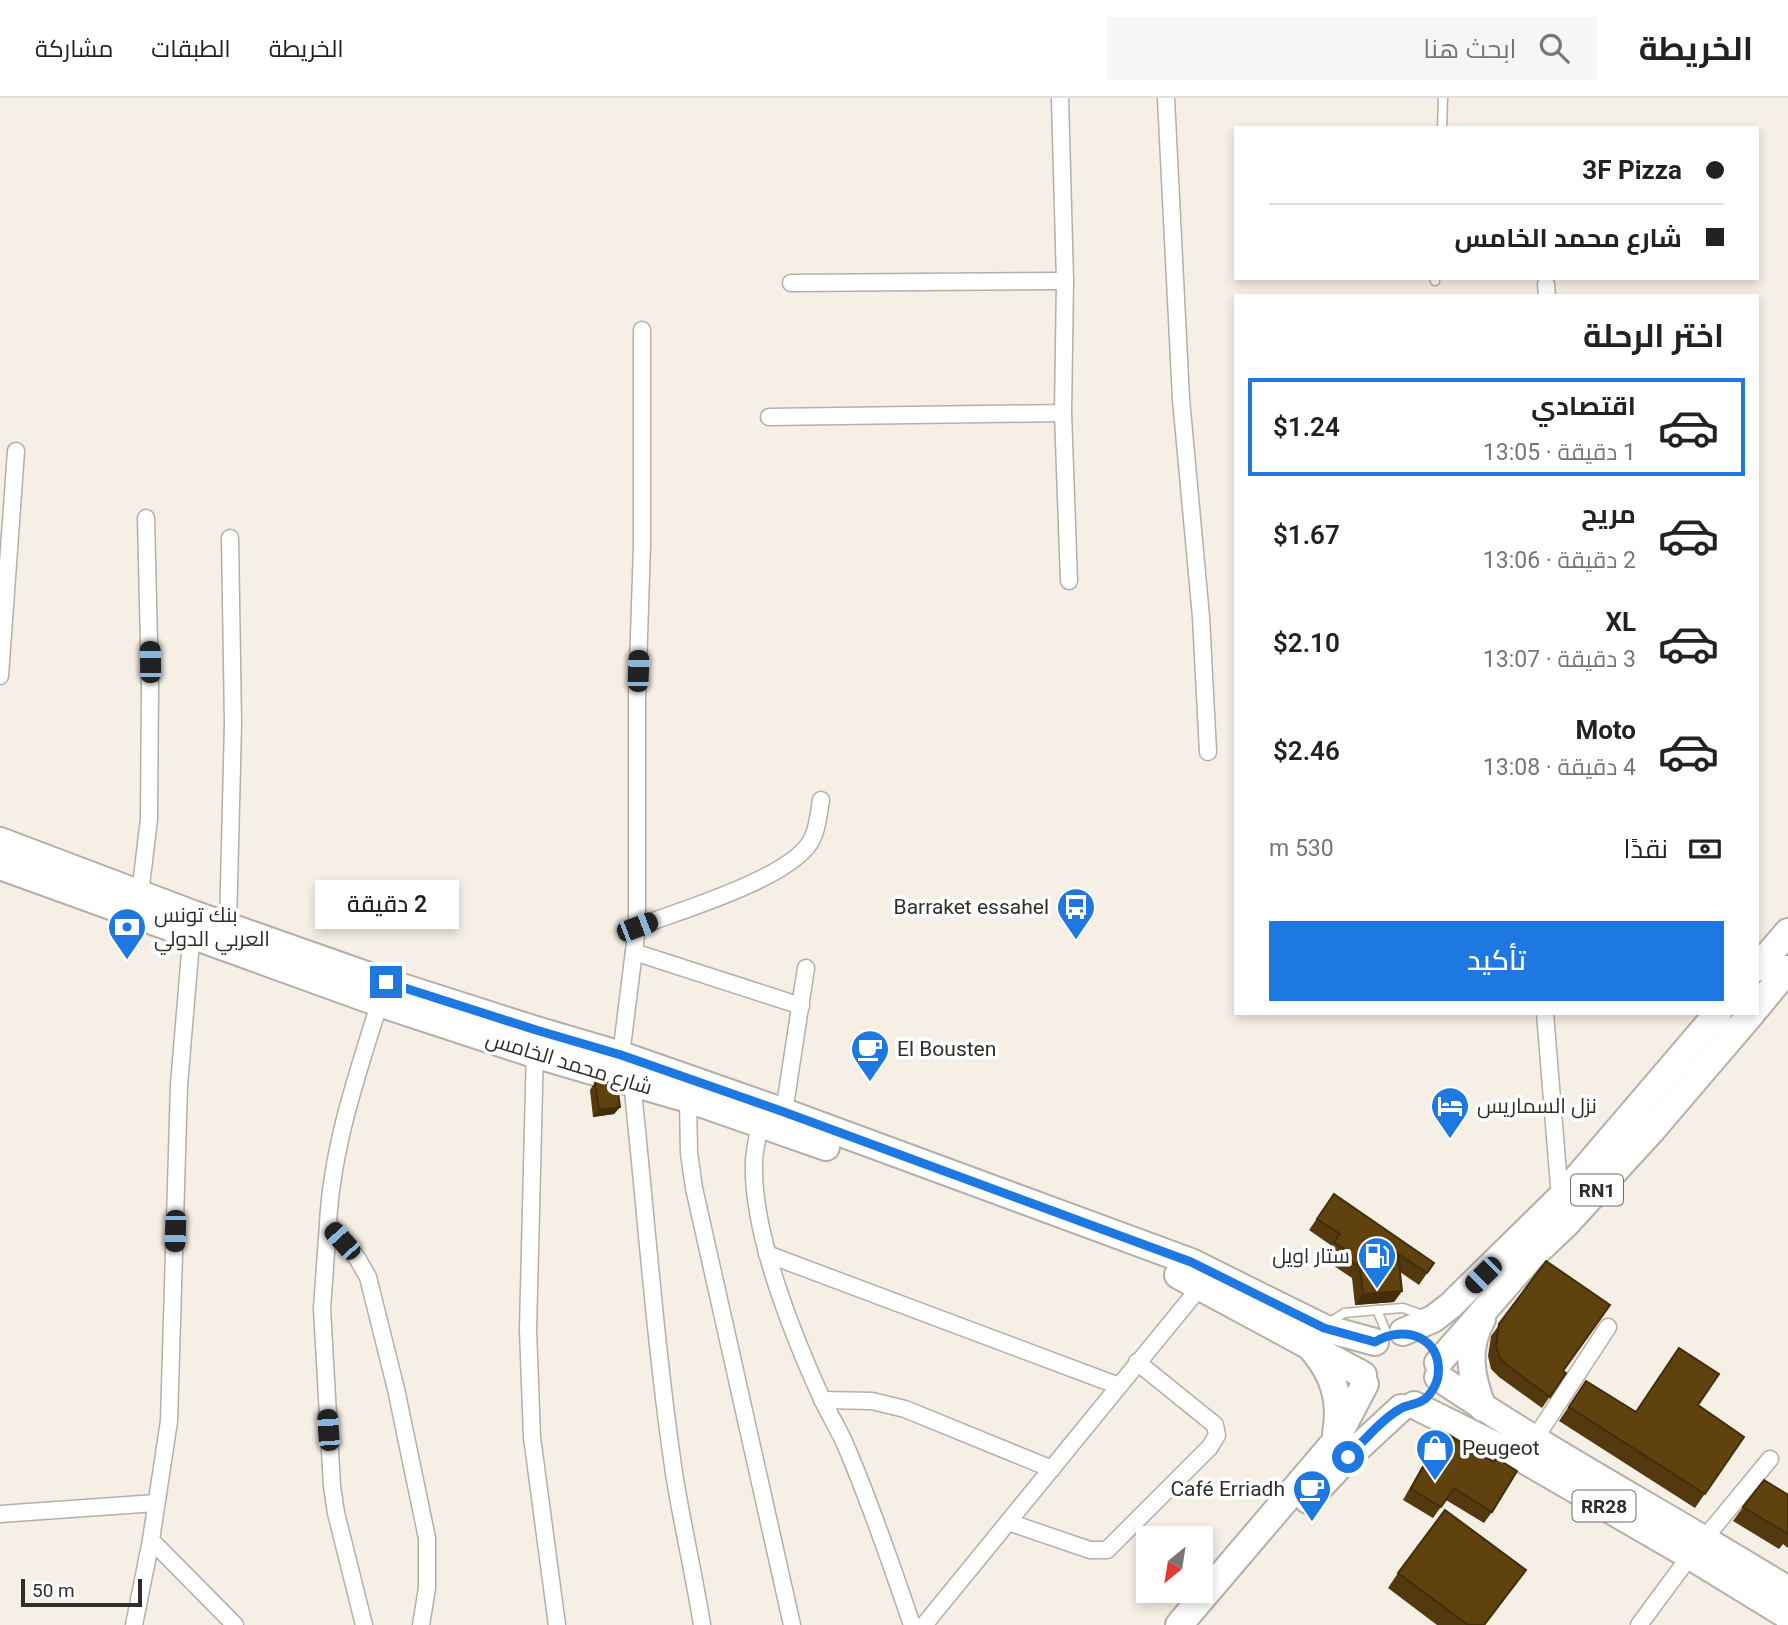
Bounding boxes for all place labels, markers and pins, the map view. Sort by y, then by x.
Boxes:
bus stop icon: Barraket essahel [1055,886,1097,941]
place label: Barraket essahel [894,895,1049,919]
place label: بنك تونس العربي الدولي [154,903,270,955]
bank icon: بنك تونس العربي الدولي [106,906,148,961]
cafe icon: El Bousten [849,1028,891,1083]
place label: El Bousten [897,1037,996,1061]
hotel icon: نزل السماريس [1429,1085,1471,1140]
place label: نزل السماريس [1477,1094,1597,1119]
fuel station icon: ستار اويل [1356,1235,1398,1290]
place label: ستار اويل [1272,1244,1350,1269]
shop icon: Peugeot [1414,1427,1456,1482]
place label: Peugeot [1462,1436,1540,1460]
cafe icon: Café Erriadh [1291,1468,1333,1523]
place label: Café Erriadh [1170,1477,1285,1501]

